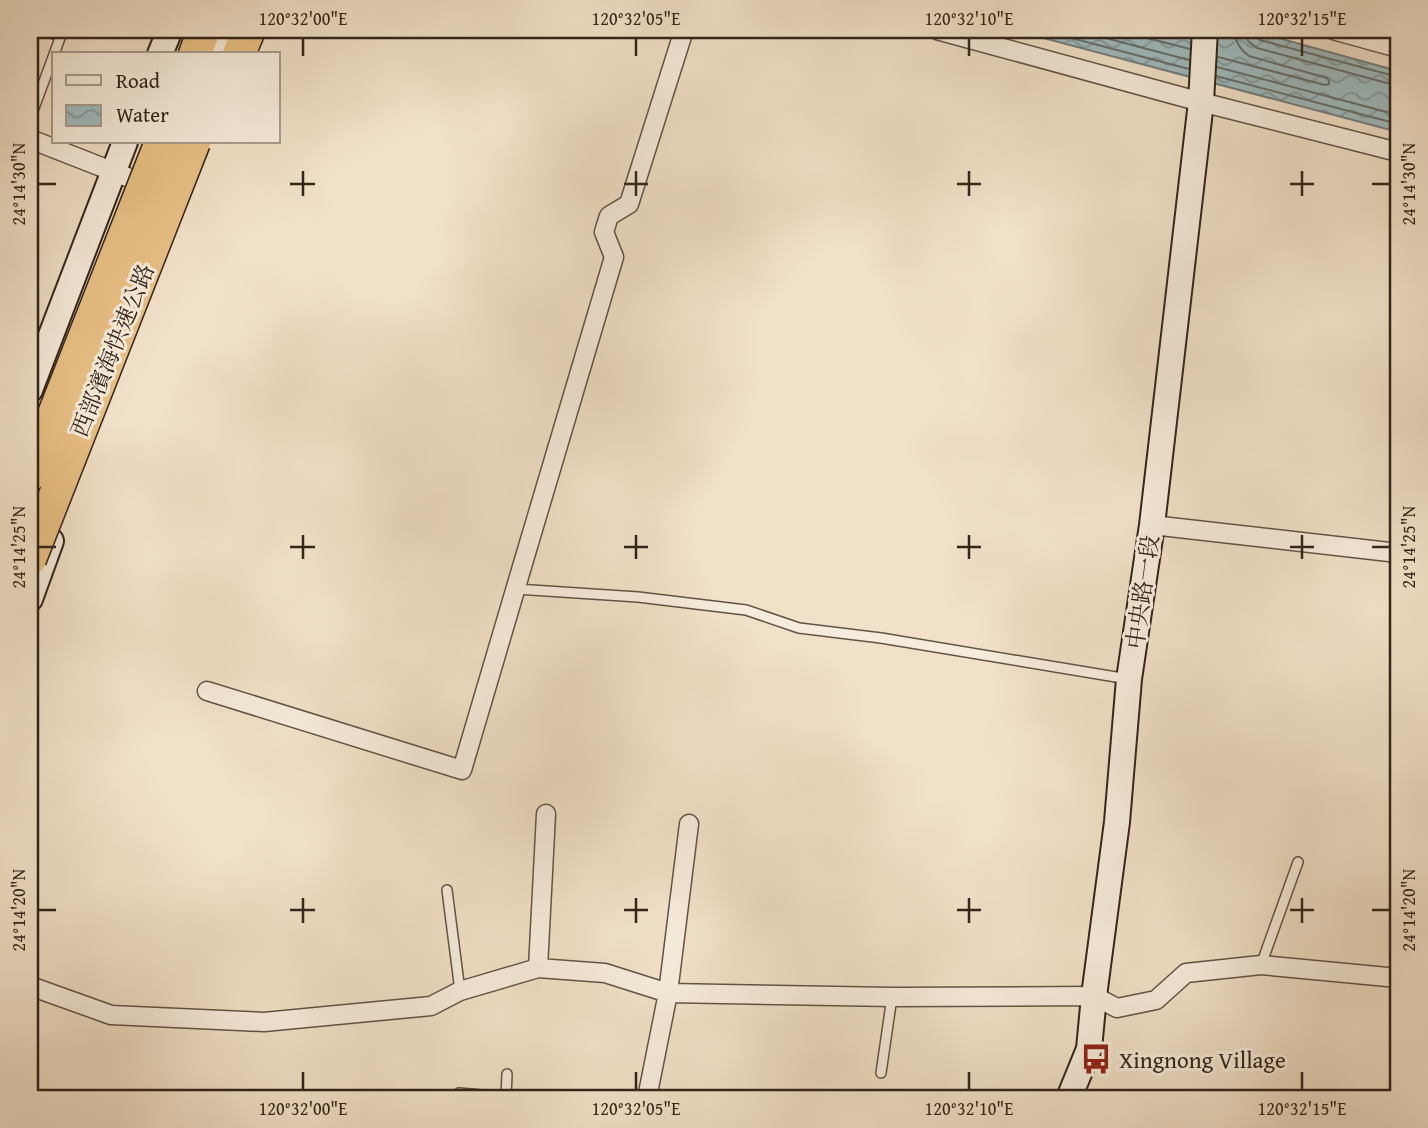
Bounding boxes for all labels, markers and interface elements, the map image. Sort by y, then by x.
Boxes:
text: 120°32'00"E [259,5,347,32]
text: 120°32'05"E [592,5,680,32]
text: 120°32'10"E [925,5,1013,32]
text: 120°32'15"E [1258,5,1346,32]
legend [52,52,280,144]
text: Road [116,65,161,96]
text: Water [116,99,169,130]
text: 24°14'30"N [5,142,32,225]
text: 24°14'30"N [1395,142,1422,225]
street label: 西部濱海快速公路 [62,259,162,441]
text: 24°14'25"N [5,505,32,588]
text: 24°14'25"N [1395,505,1422,588]
street label: 中央路一段 [1118,533,1166,651]
text: 24°14'20"N [5,868,32,951]
text: 24°14'20"N [1395,868,1422,951]
bus stop icon: Xingnong Village [1079,1042,1113,1076]
place label: Xingnong Village [1119,1043,1286,1076]
text: 120°32'00"E [259,1095,347,1122]
text: 120°32'05"E [592,1095,680,1122]
text: 120°32'10"E [925,1095,1013,1122]
text: 120°32'15"E [1258,1095,1346,1122]

